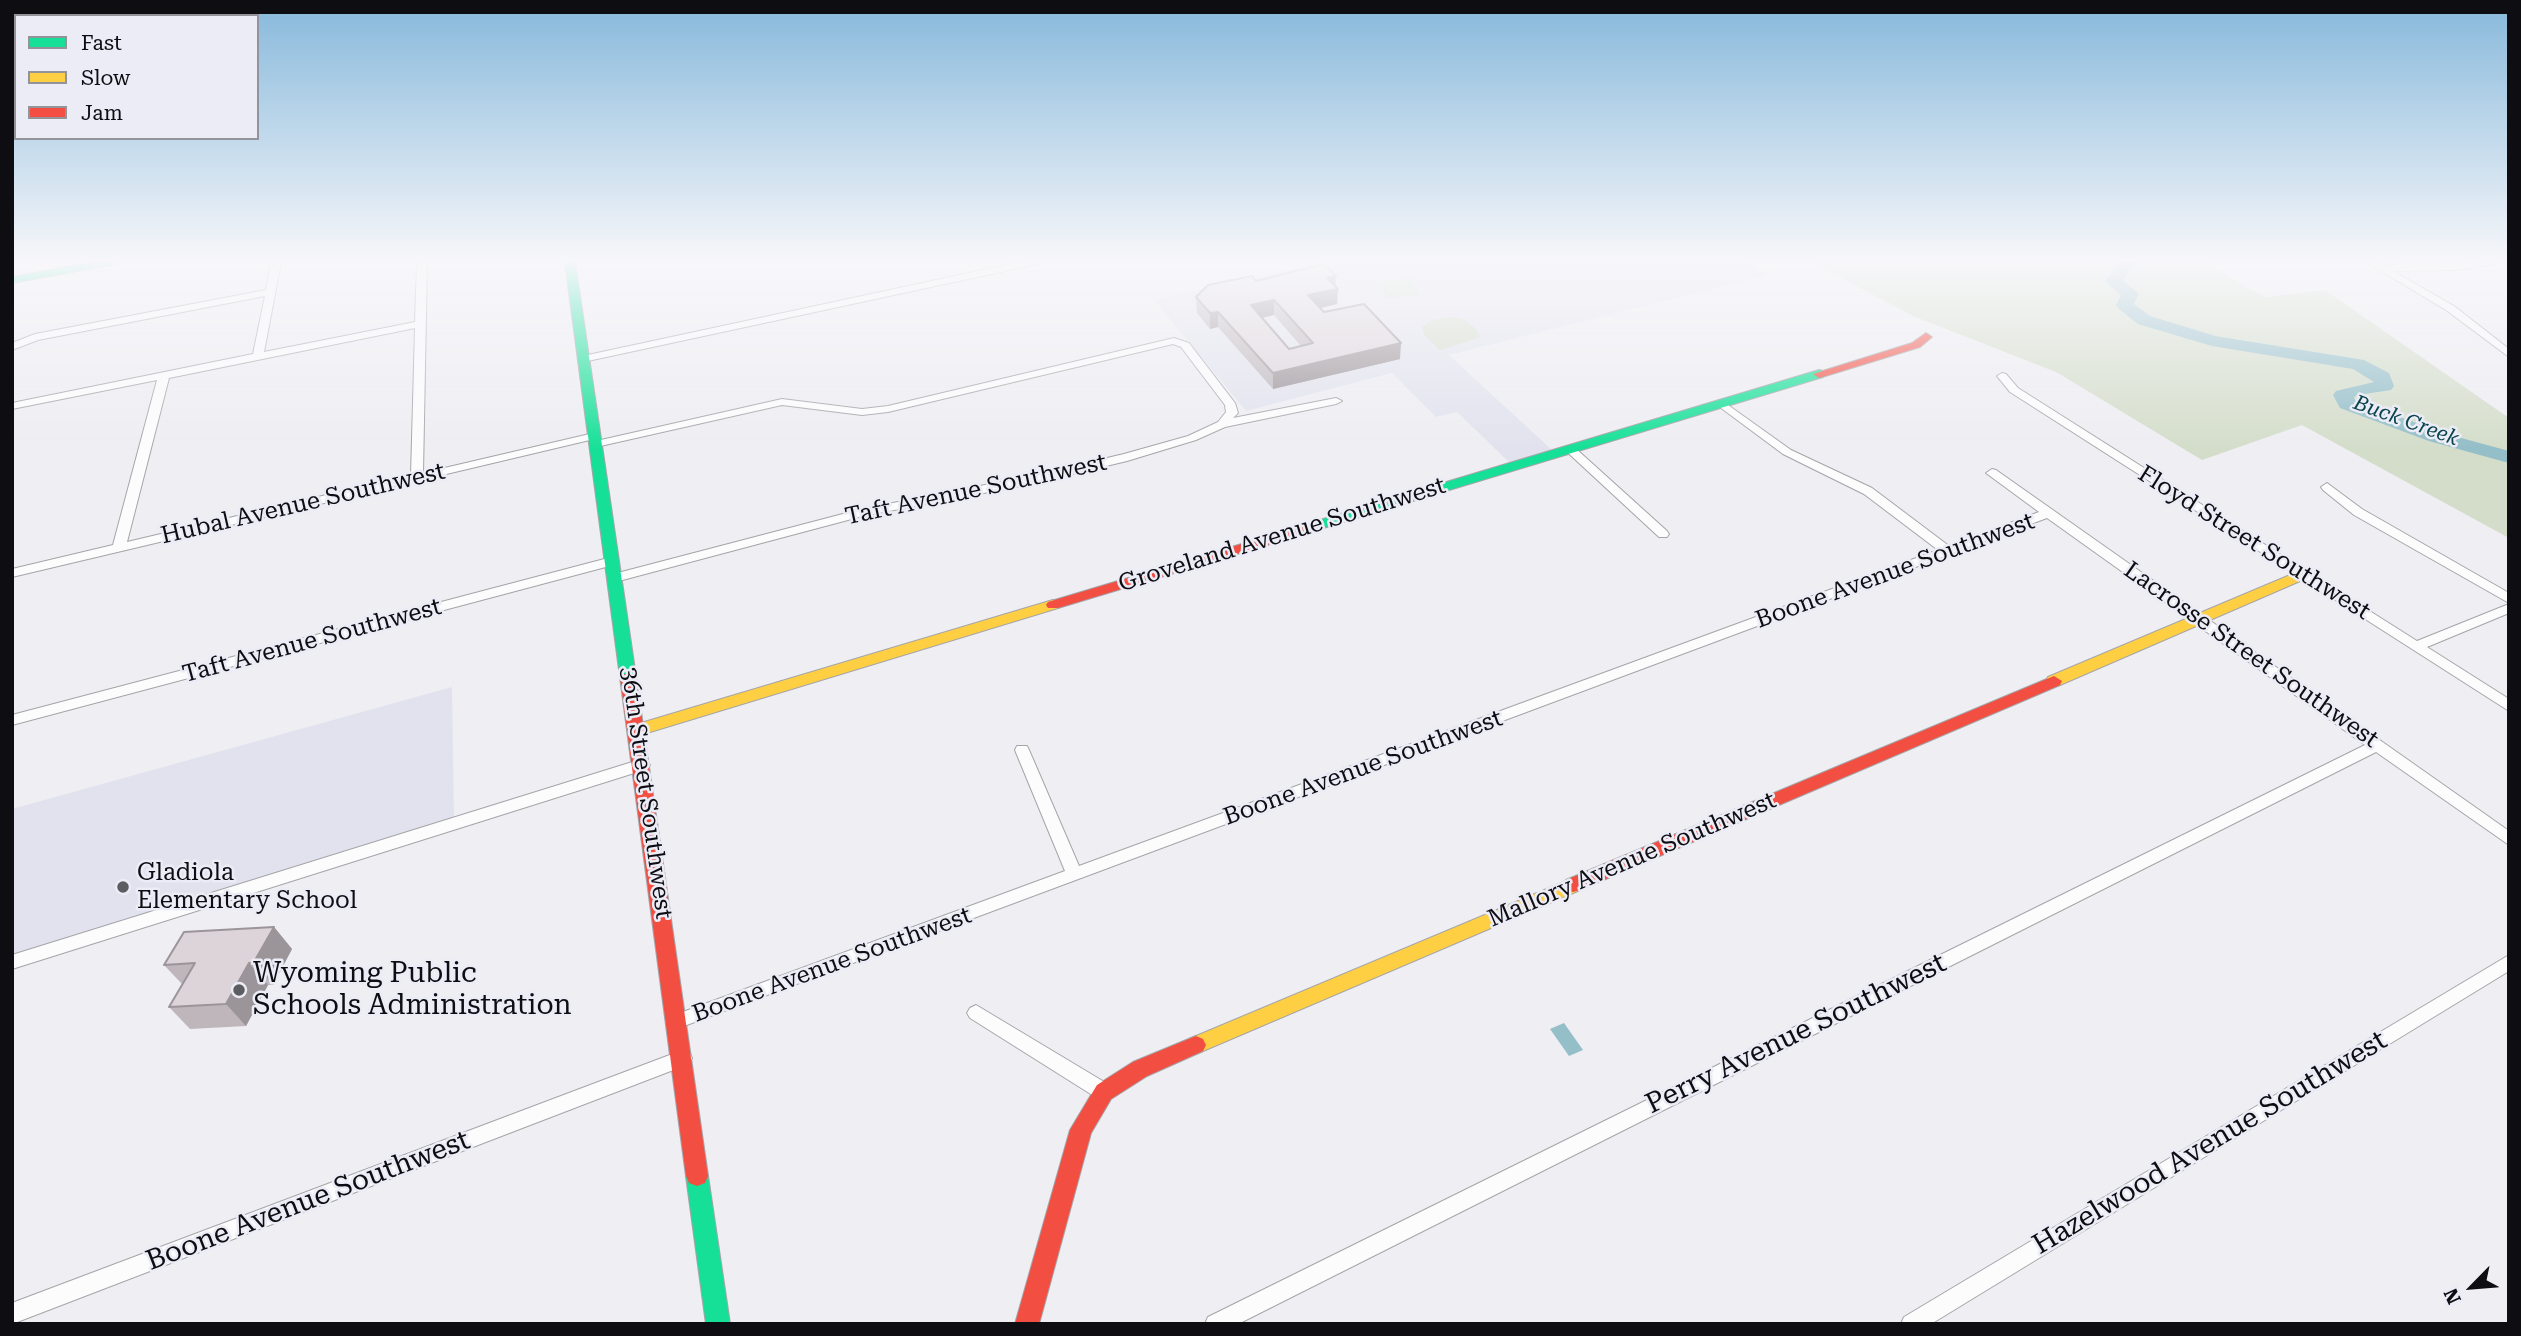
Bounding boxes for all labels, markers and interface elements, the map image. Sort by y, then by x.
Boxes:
legend [14,14,259,140]
text: Fast [81,31,122,55]
text: Slow [81,66,130,90]
text: Jam [81,101,123,125]
water label: Buck Creek [2350,390,2462,452]
street label: Taft Avenue Southwest [843,448,1109,532]
street label: Hubal Avenue Southwest [158,457,448,551]
street label: Floyd Street Southwest [2133,460,2375,626]
street label: Groveland Avenue Southwest [1115,471,1449,599]
street label: Boone Avenue Southwest [1752,507,2038,635]
street label: Lacrosse Street Southwest [2118,556,2384,754]
street label: Taft Avenue Southwest [179,593,445,689]
street label: 36th Street Southwest [614,665,678,921]
street label: Boone Avenue Southwest [1220,704,1506,832]
street label: Mallory Avenue Southwest [1484,786,1780,934]
place label: Gladiola Elementary School [137,859,357,915]
marker: Gladiola Elementary School [115,879,131,895]
street label: Boone Avenue Southwest [689,901,975,1029]
street label: Perry Avenue Southwest [1640,947,1952,1121]
place label: Wyoming Public Schools Administration [253,957,572,1023]
marker: Wyoming Public Schools Administration [231,982,247,998]
street label: Hazelwood Avenue Southwest [2027,1024,2393,1262]
street label: Boone Avenue Southwest [142,1124,474,1278]
north arrow [2437,1252,2507,1322]
text: N [2439,1285,2466,1308]

